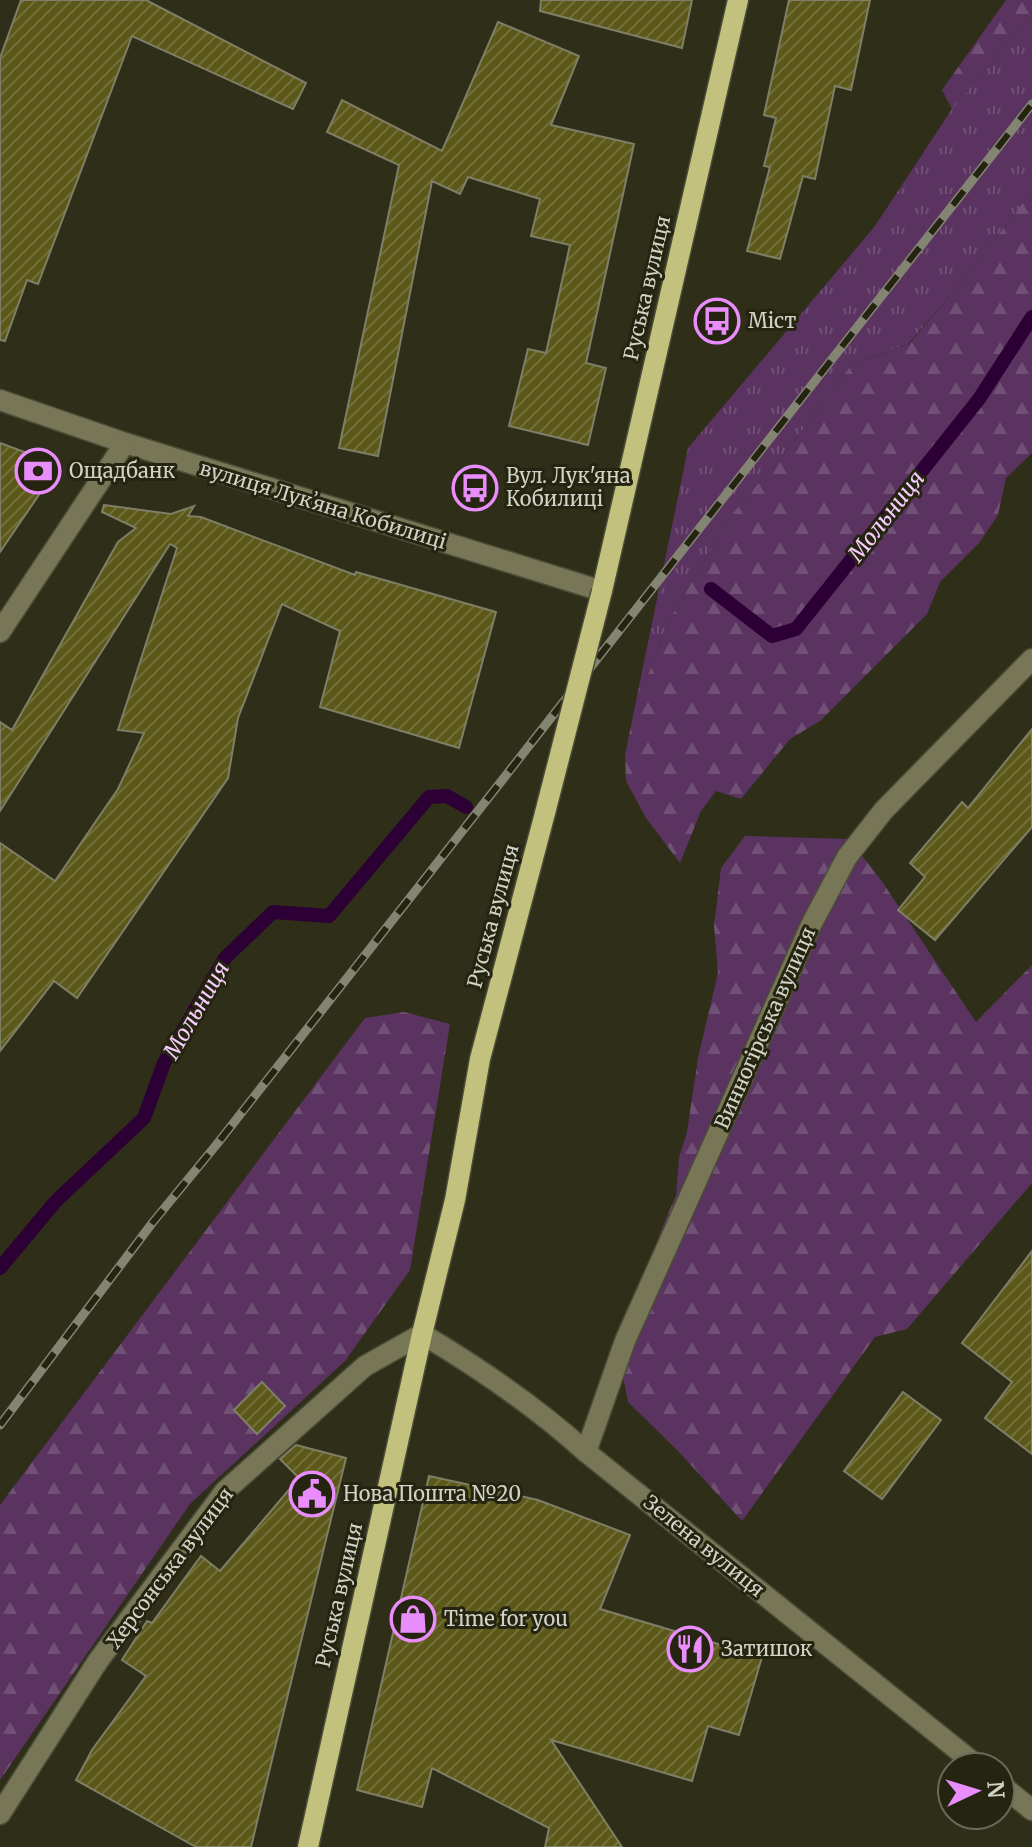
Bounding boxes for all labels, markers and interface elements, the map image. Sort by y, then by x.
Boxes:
street label: Руська вулиця [618,213,675,363]
bus stop icon: Міст [693,297,741,345]
place label: Міст [748,308,797,333]
bank icon: Ощадбанк [14,447,62,495]
street label: вулиця Лукʼяна Кобилиці [197,455,450,554]
place label: Ощадбанк [69,458,176,483]
place label: Вул. Лук'яна Кобилиці [506,463,631,511]
bus stop icon: Вул. Лук'яна Кобилиці [451,464,499,512]
water label: Мольниця [841,465,930,568]
street label: Руська вулиця [461,841,524,990]
street label: Винногірська вулиця [709,923,820,1133]
water label: Мольниця [156,956,235,1065]
public building icon: Нова Пошта №20 [288,1470,336,1518]
place label: Нова Пошта №20 [343,1481,521,1506]
street label: Херсонська вулиця [101,1482,238,1653]
street label: Зелена вулиця [639,1489,770,1602]
street label: Руська вулиця [310,1520,367,1670]
shop icon: Time for you [389,1595,437,1643]
place label: Time for you [444,1606,568,1631]
restaurant icon: Затишок [666,1625,714,1673]
place label: Затишок [721,1636,813,1661]
north arrow [936,1751,1016,1831]
text: N [981,1780,1011,1800]

